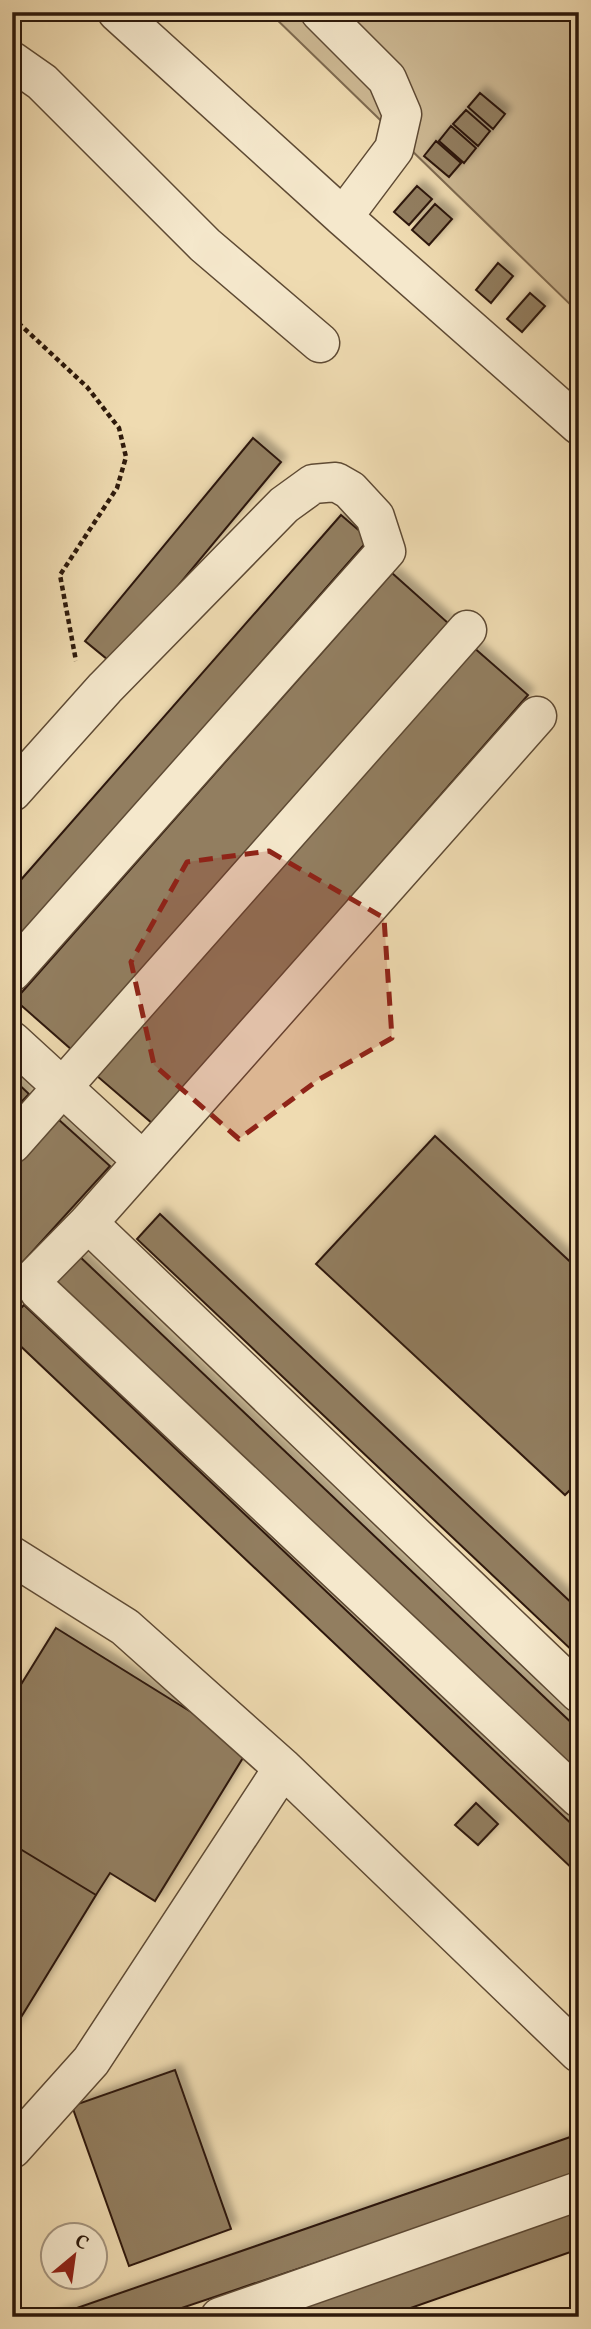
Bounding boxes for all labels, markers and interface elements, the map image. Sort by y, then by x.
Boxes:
north arrow [38,2220,108,2290]
text: С [70,2229,93,2257]

